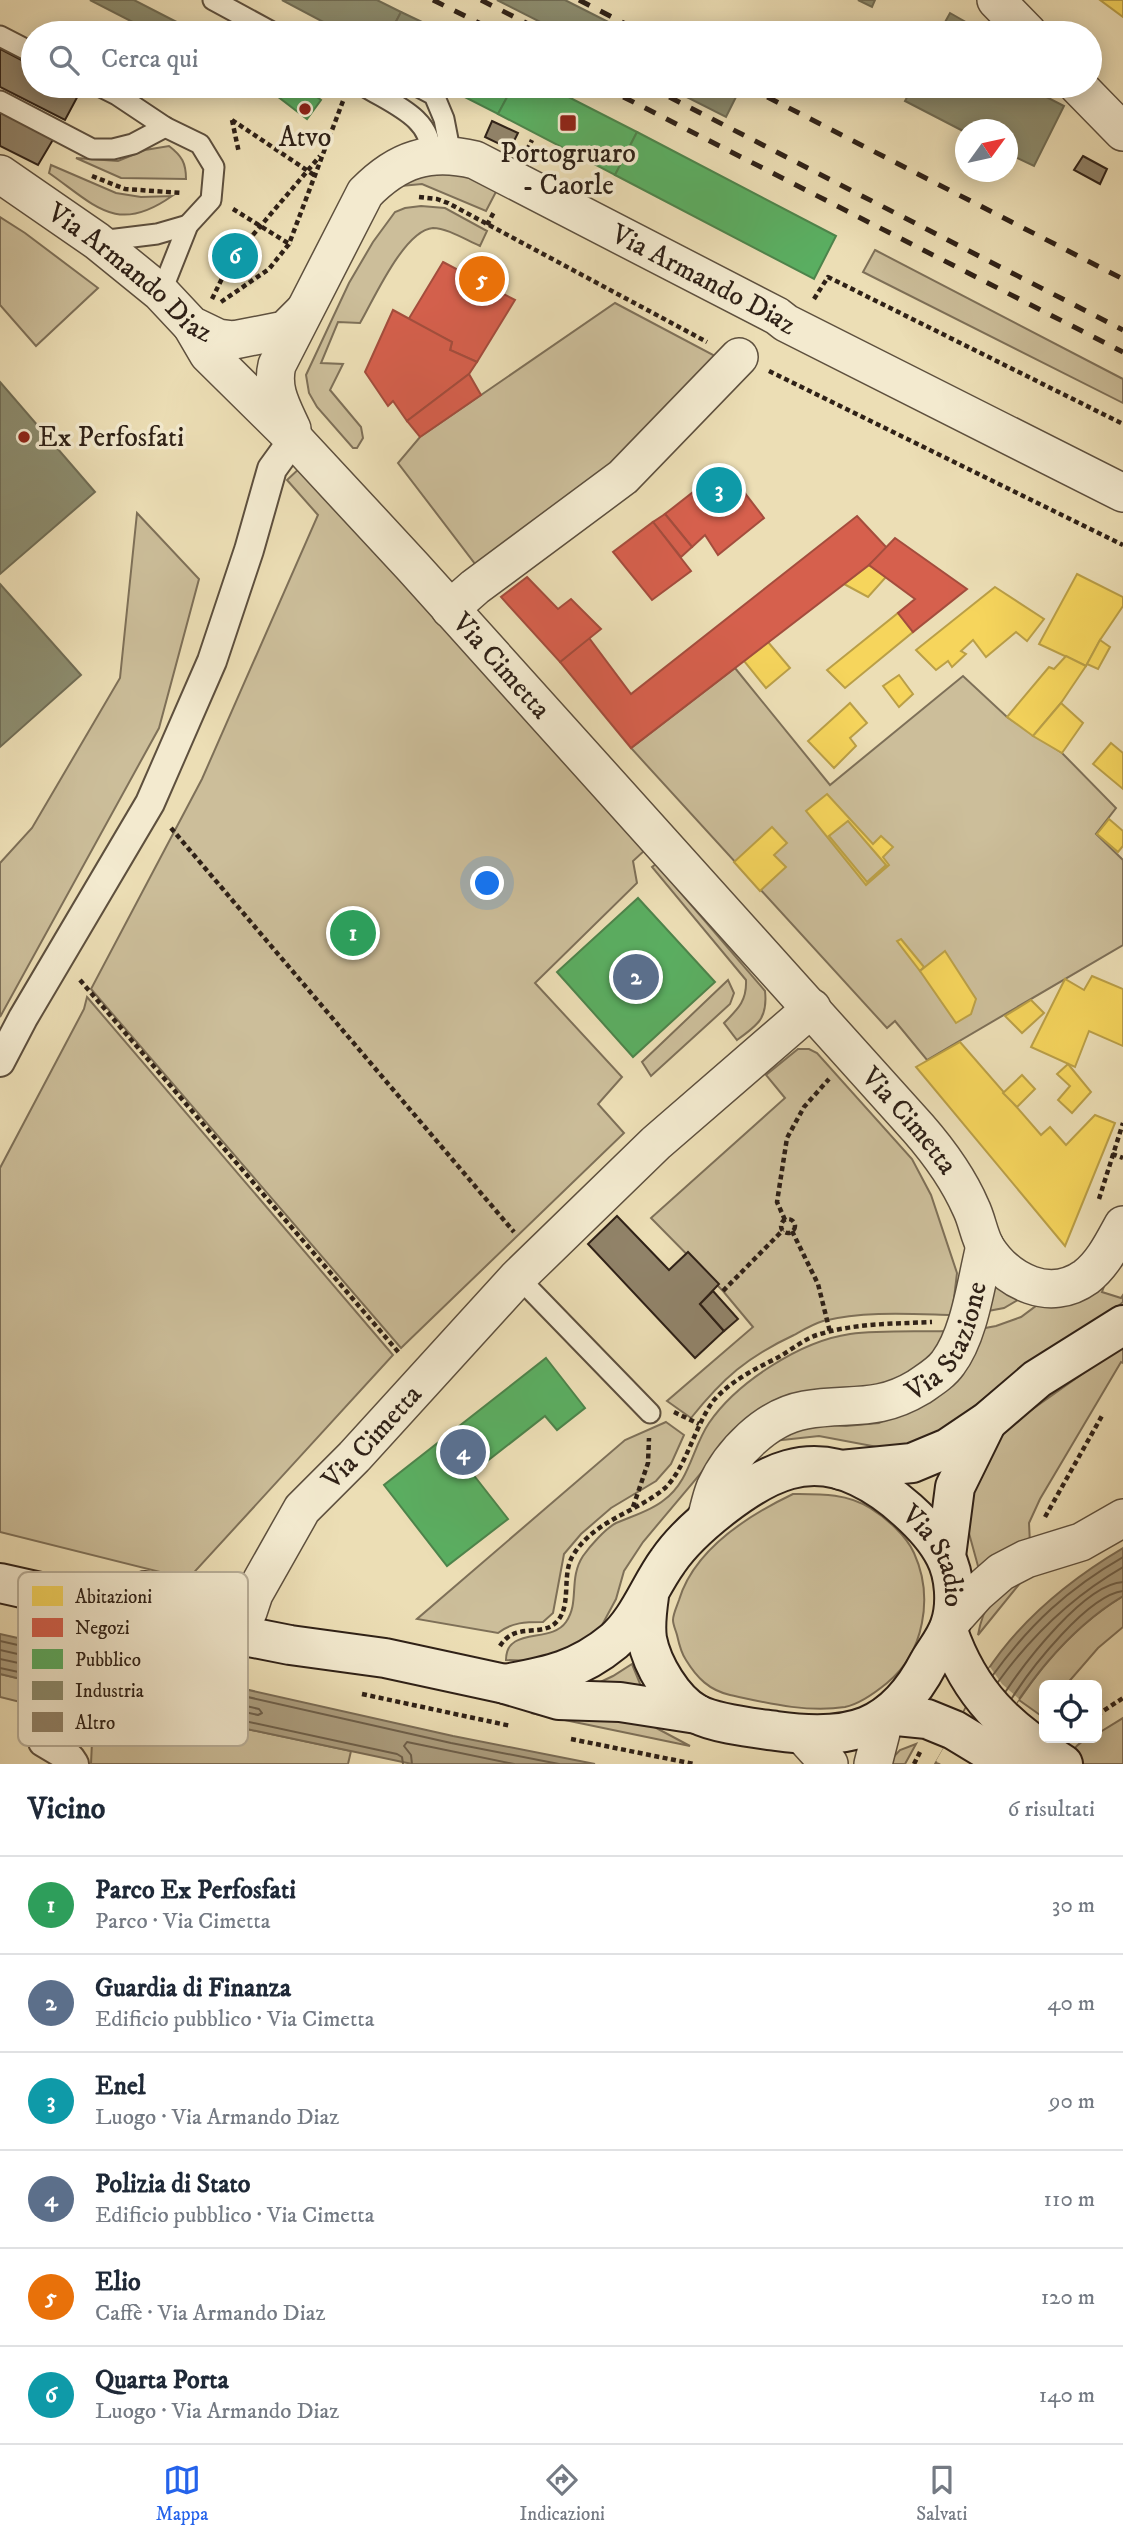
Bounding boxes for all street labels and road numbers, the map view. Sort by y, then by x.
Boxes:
street label: Via Armando Diaz [40,194,218,350]
street label: Via Armando Diaz [605,216,802,343]
street label: Via Cimetta [444,605,559,726]
street label: Via Cimetta [853,1059,966,1181]
street label: Via Stazione [898,1278,994,1409]
street label: Via Cimetta [314,1377,429,1497]
street label: Via Stadio [894,1496,972,1608]

